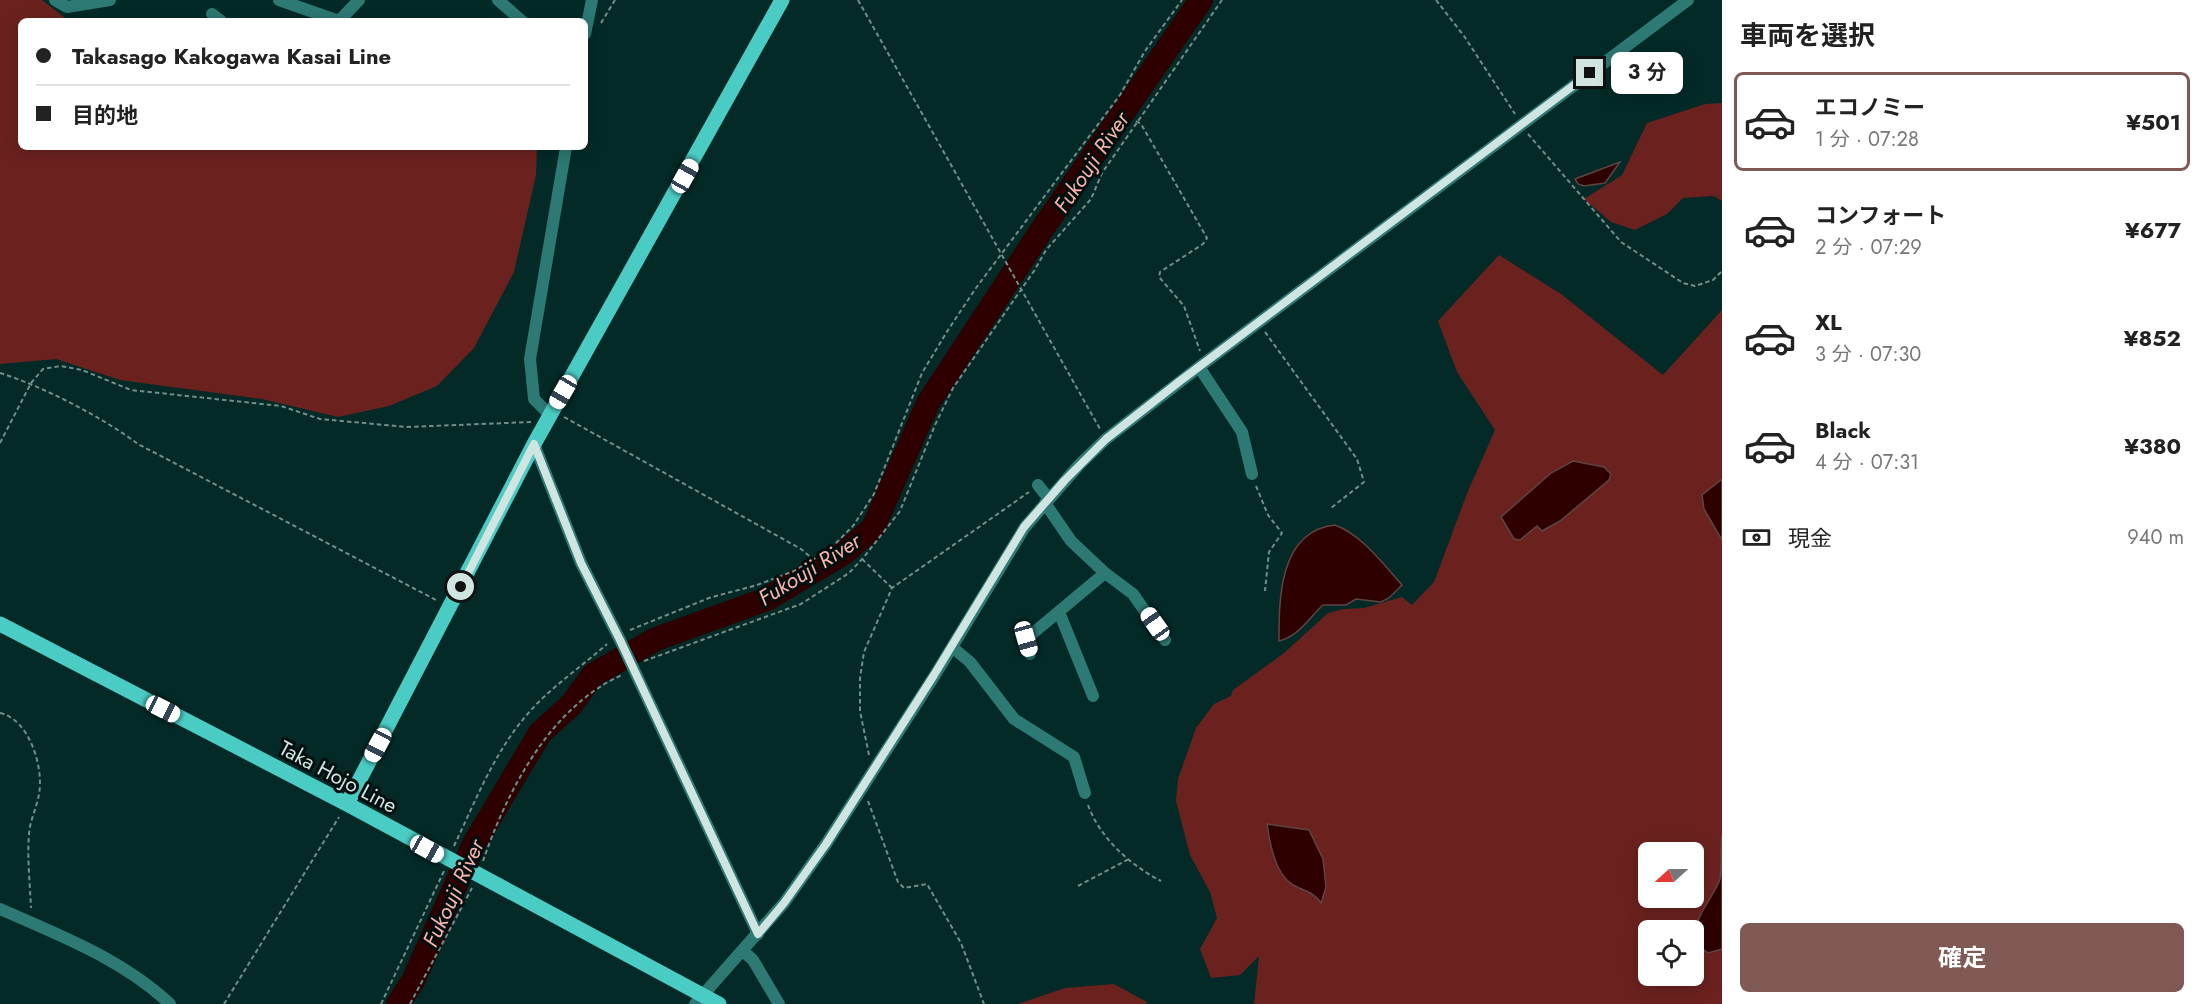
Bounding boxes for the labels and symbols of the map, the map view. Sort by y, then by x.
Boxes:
callout: 3 分 [1611,52,1683,94]
route end [1576,59,1603,86]
water label: Fukouji River [1045,104,1138,219]
car [668,156,702,196]
car [546,372,580,412]
water label: Fukouji River [751,524,868,613]
route start [447,573,474,600]
car [1137,604,1173,644]
car [1012,619,1040,659]
car [143,693,183,725]
car [362,725,394,765]
street label: Taka Hojo Line [274,733,402,821]
car [407,832,447,866]
water label: Fukouji River [414,832,493,952]
north arrow [1638,842,1704,908]

